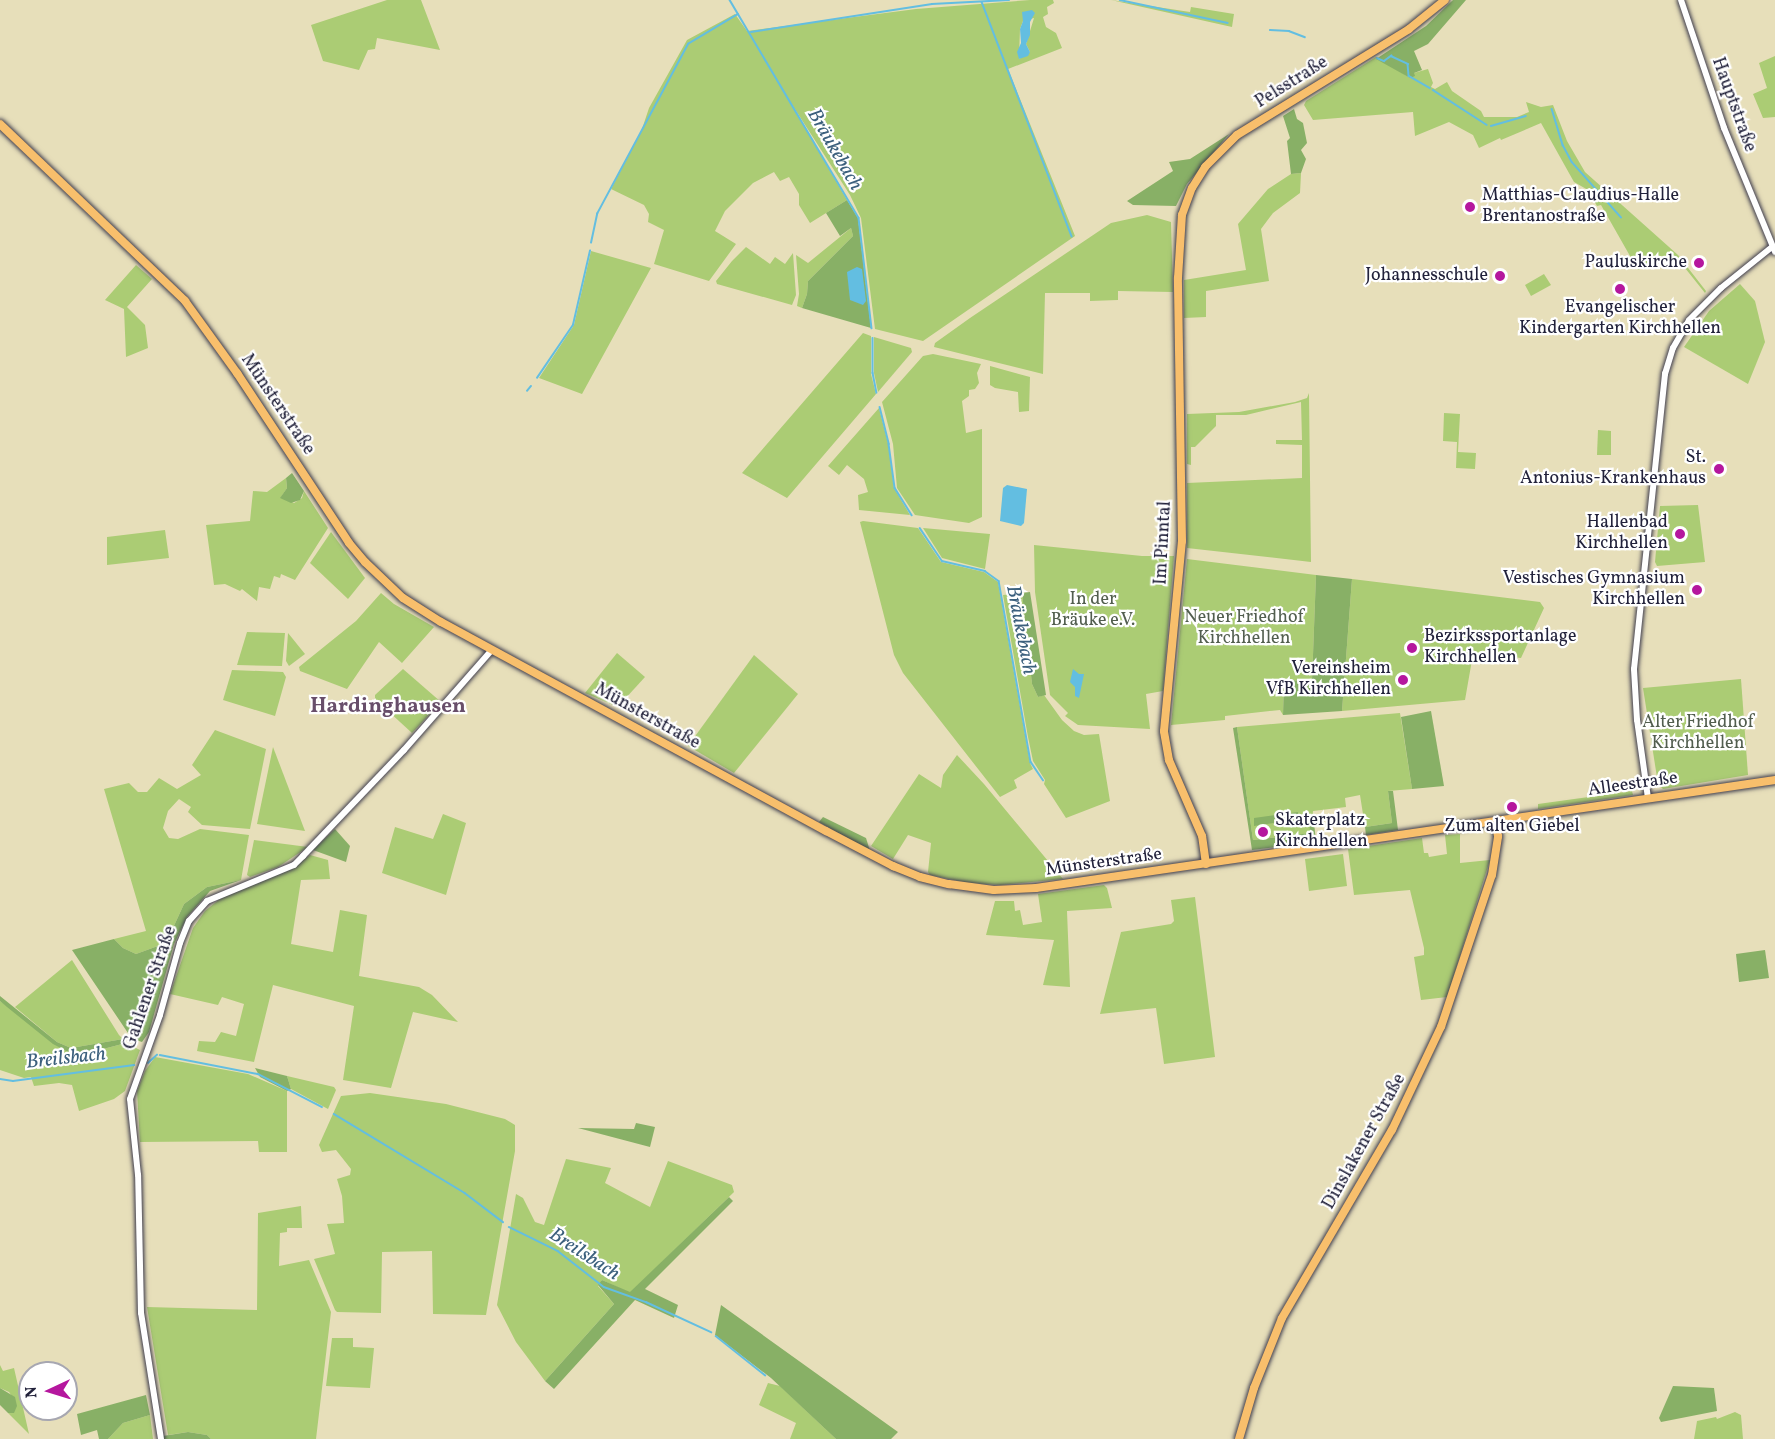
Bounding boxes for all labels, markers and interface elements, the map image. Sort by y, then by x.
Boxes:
street label: Pelsstraße [1252,52,1332,114]
street label: Hauptstraße [1706,55,1760,155]
water label: Bräukebach [801,105,867,195]
place label: Matthias-Claudius-Halle Brentanostraße [1482,186,1679,228]
marker: Matthias-Claudius-Halle Brentanostraße [1463,200,1477,214]
place label: Pauluskirche [1585,252,1687,274]
marker: Pauluskirche [1692,256,1706,270]
place label: Johannesschule [1365,265,1488,287]
marker: Johannesschule [1493,269,1507,283]
marker: Evangelischer Kindergarten Kirchhellen [1613,282,1627,296]
place label: Evangelischer Kindergarten Kirchhellen [1519,298,1721,340]
street label: Münsterstraße [235,350,319,460]
place label: St. Antonius-Krankenhaus [1520,448,1706,490]
marker: St. Antonius-Krankenhaus [1710,460,1728,478]
street label: Im Pinntal [1151,501,1177,585]
place label: Hallenbad Kirchhellen [1575,513,1668,556]
marker: Hallenbad Kirchhellen [1673,527,1687,541]
place label: Vestisches Gymnasium Kirchhellen [1503,569,1685,612]
water label: Bräukebach [1000,583,1040,677]
marker: Vestisches Gymnasium Kirchhellen [1690,583,1704,597]
park label: In der Bräuke e.V. [1051,590,1135,632]
park label: Neuer Friedhof Kirchhellen [1184,608,1304,650]
place label: Bezirkssportanlage Kirchhellen [1424,627,1576,670]
marker: Bezirkssportanlage Kirchhellen [1405,641,1419,655]
place label: Vereinsheim VfB Kirchhellen [1266,659,1391,702]
marker: Vereinsheim VfB Kirchhellen [1396,673,1410,687]
street label: Münsterstraße [591,679,703,755]
district label: Hardinghausen [310,694,466,720]
park label: Alter Friedhof Kirchhellen [1642,713,1754,756]
street label: Alleestraße [1587,768,1679,802]
marker: Zum alten Giebel [1505,800,1519,814]
place label: Skaterplatz Kirchhellen [1275,811,1368,854]
place label: Zum alten Giebel [1444,816,1580,838]
marker: Skaterplatz Kirchhellen [1256,825,1270,839]
street label: Münsterstraße [1045,844,1163,882]
street label: Gahlener Straße [120,923,182,1053]
water label: Breilsbach [25,1043,107,1075]
street label: Dinslakener Straße [1319,1070,1411,1214]
water label: Breilsbach [544,1223,624,1287]
north arrow [18,1361,78,1421]
text: N [21,1386,43,1399]

